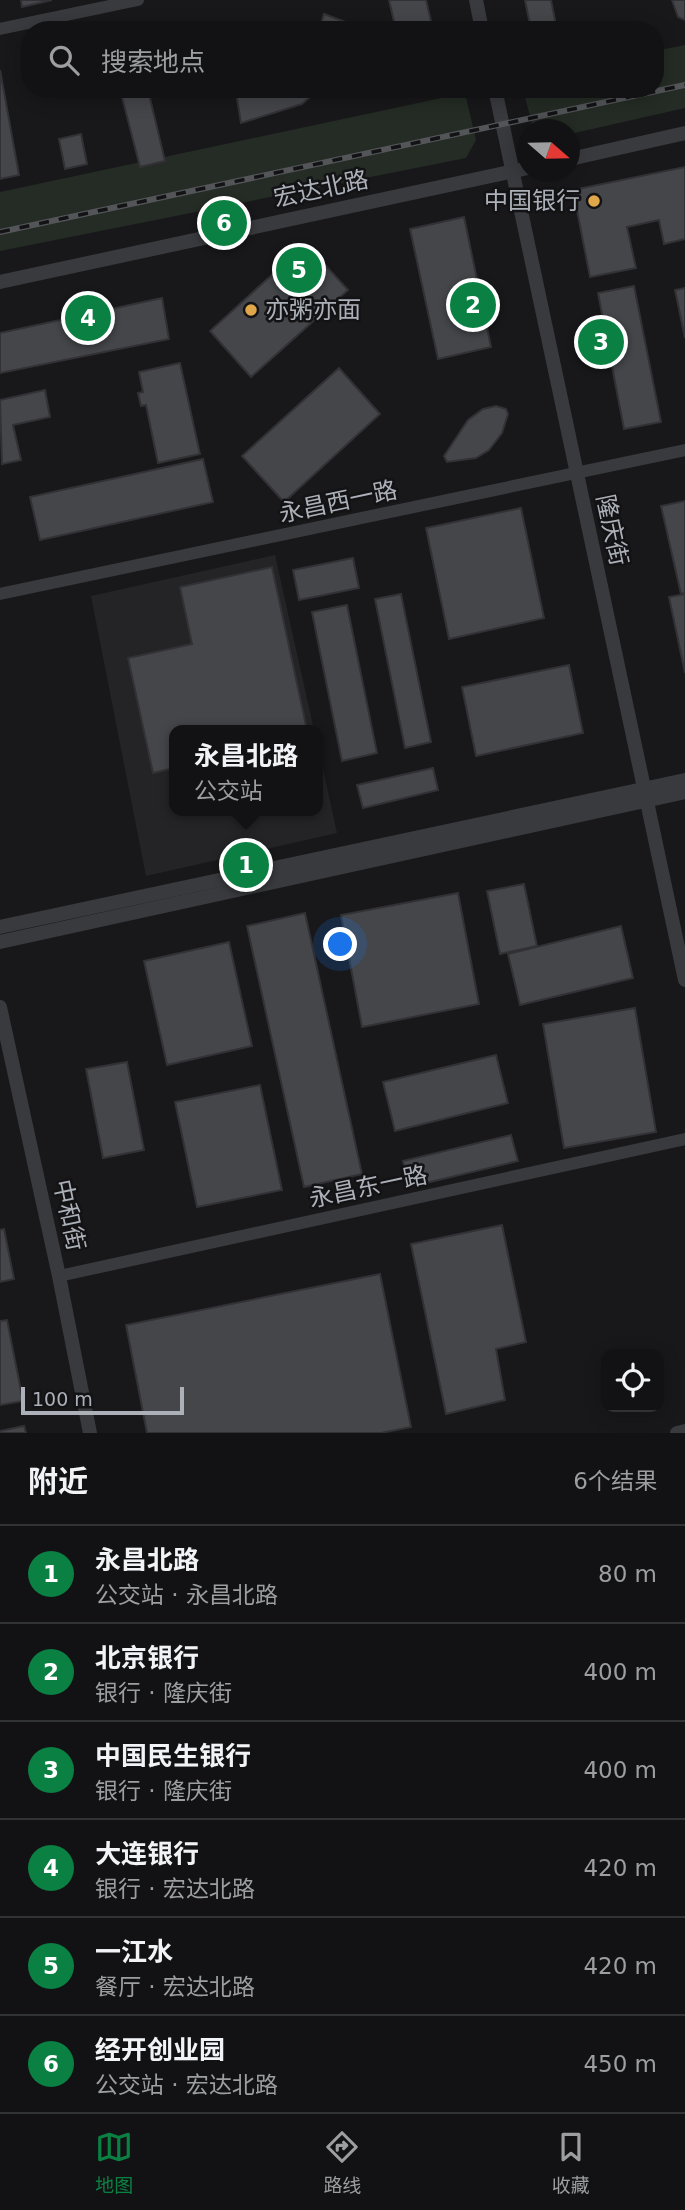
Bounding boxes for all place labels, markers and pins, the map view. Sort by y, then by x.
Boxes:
place label: 中国银行 [484,187,580,215]
marker: 中国银行 [586,193,602,209]
pin: 6 [201,197,247,249]
pin: 5 [276,244,322,296]
pin: 2 [450,279,496,331]
pin: 4 [65,292,111,344]
place label: 亦粥亦面 [265,296,361,324]
marker: 亦粥亦面 [243,302,259,318]
pin: 3 [578,316,624,368]
pin: 1 [223,839,269,891]

